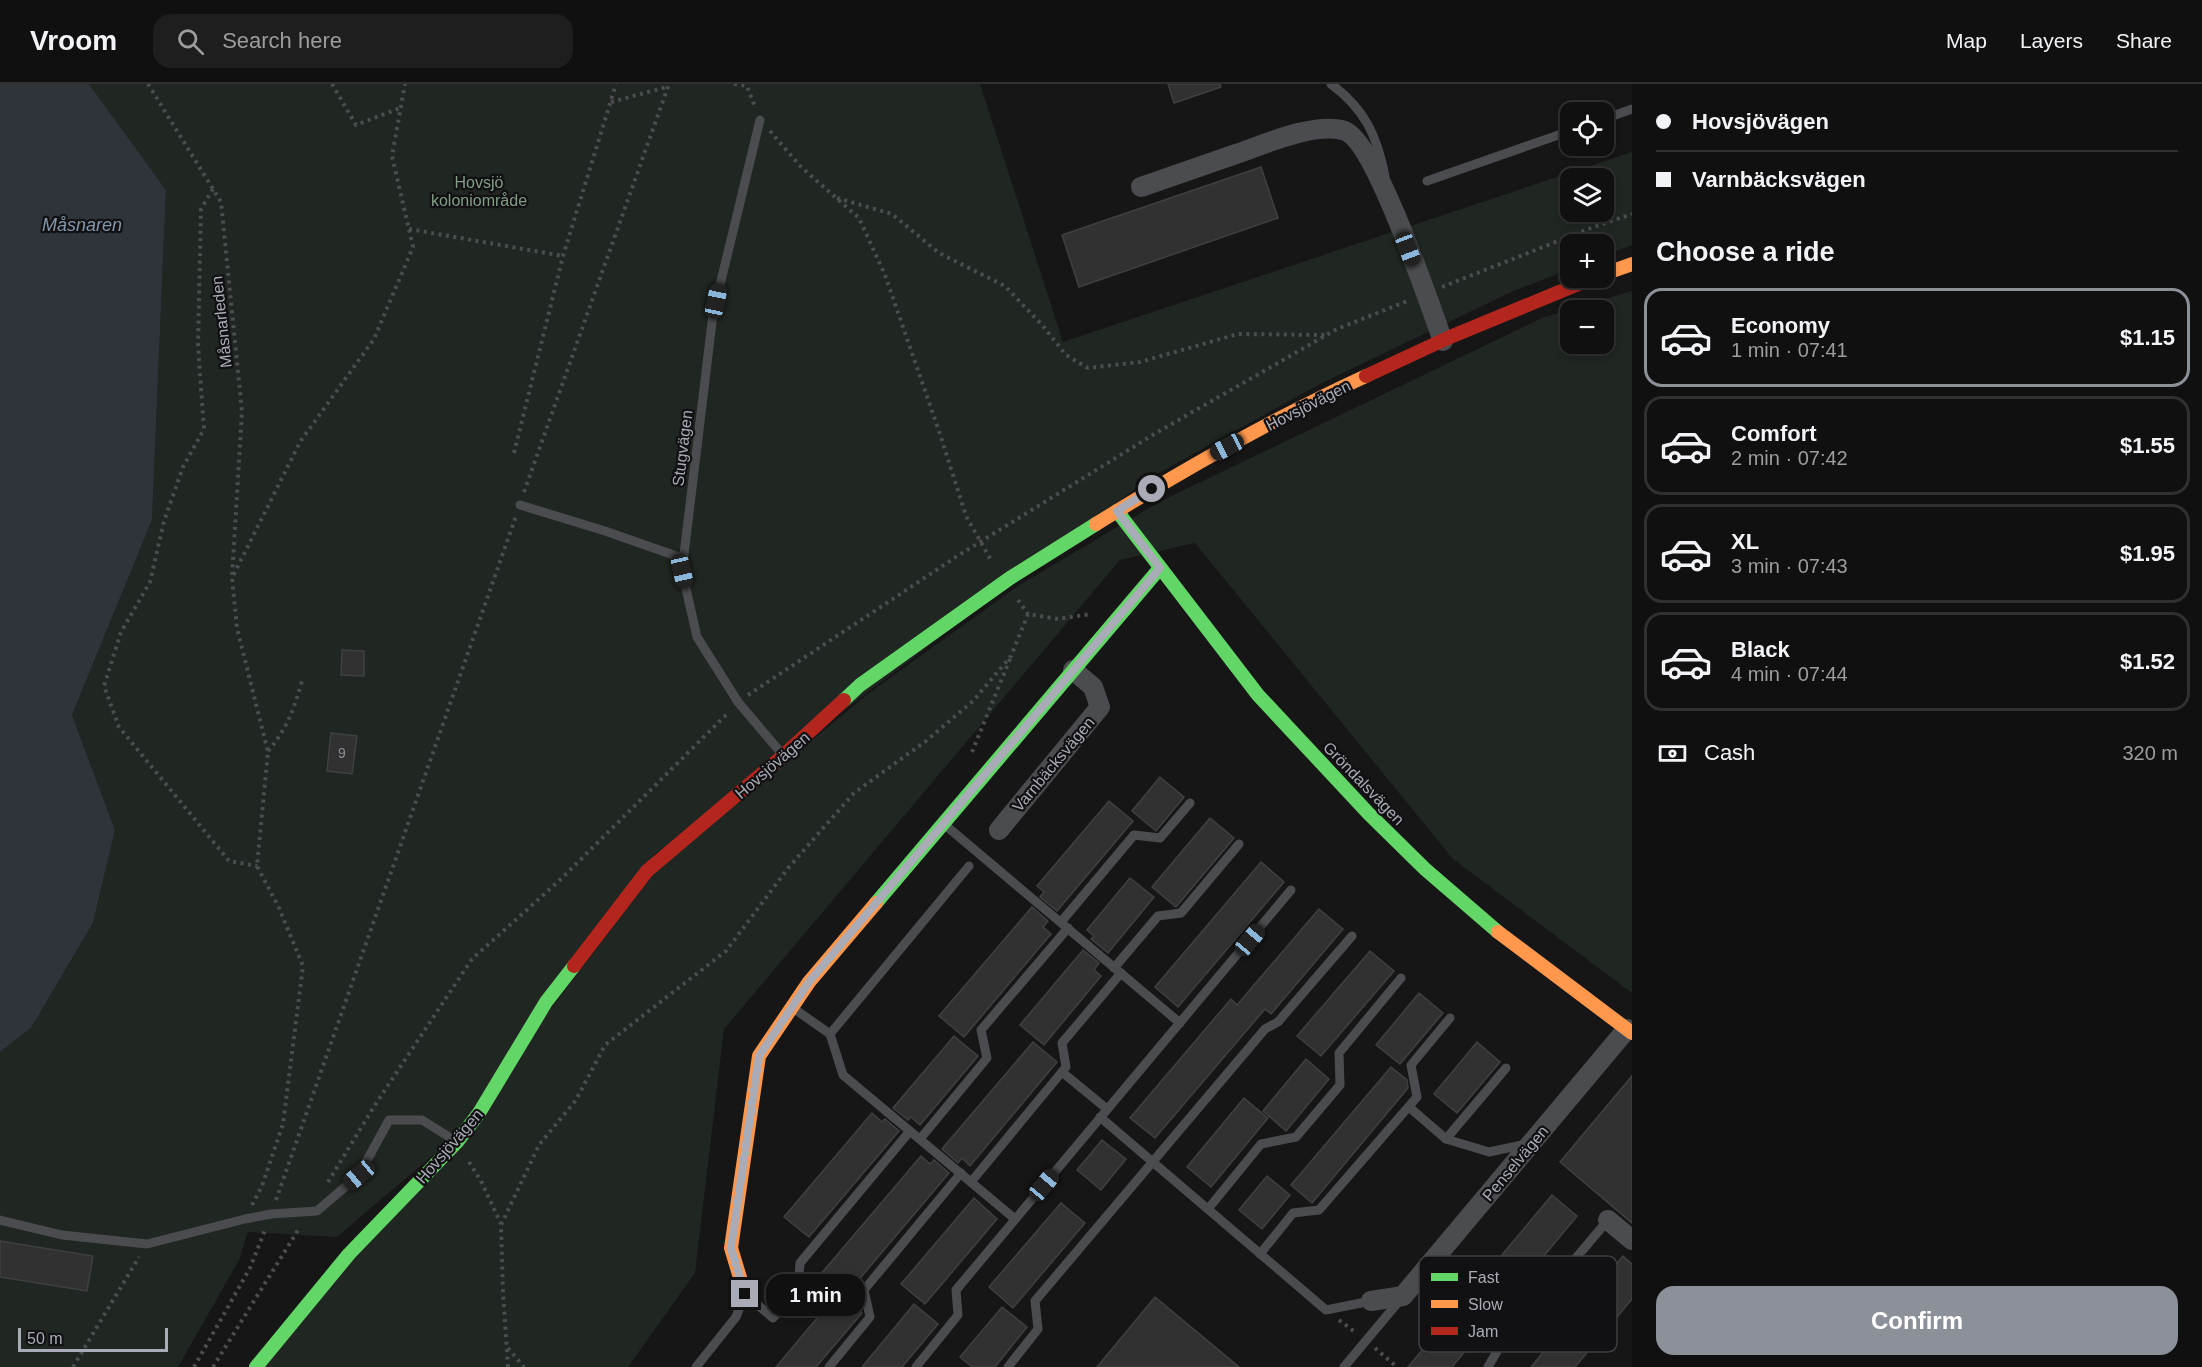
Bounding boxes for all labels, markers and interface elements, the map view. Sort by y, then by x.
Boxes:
search box [153,14,573,68]
text: Vroom [30,25,117,56]
icon: search [174,25,207,58]
text: Search here [222,28,342,53]
text: Map [1946,29,1987,52]
text: Layers [2020,29,2083,52]
text: Share [2116,29,2172,52]
map controls [1560,102,1614,354]
button: locate [1560,102,1614,156]
text: Hovsjövägen [1692,109,1829,134]
text: Varnbäcksvägen [1692,167,1866,192]
button: layers [1560,168,1614,222]
park label: Hovsjö koloniområde [431,174,527,209]
water label: Måsnaren [42,215,122,235]
car [1393,229,1423,269]
button: + [1560,234,1614,288]
text: Choose a ride [1656,237,1835,267]
street label: Måsnarleden [208,275,235,369]
car [703,282,729,320]
button: − [1560,300,1614,354]
icon: car [1659,311,1713,365]
text: Economy [1731,313,1830,338]
text: $1.15 [2120,325,2175,350]
text: 1 min · 07:41 [1731,339,1848,361]
street label: Hovsjövägen [1263,377,1353,434]
street label: Stugvägen [669,409,696,487]
icon: car [1659,419,1713,473]
text: Comfort [1731,421,1817,446]
car [1207,431,1247,463]
text: $1.55 [2120,433,2175,458]
text: 2 min · 07:42 [1731,447,1848,469]
route start [1138,475,1165,502]
icon: car [1659,527,1713,581]
text: XL [1731,529,1759,554]
text: $1.95 [2120,541,2175,566]
car [669,551,695,591]
text: 3 min · 07:43 [1731,555,1848,577]
icon: car [1659,635,1713,689]
text: Black [1731,637,1790,662]
text: $1.52 [2120,649,2175,674]
text: 4 min · 07:44 [1731,663,1848,685]
street label: Varnbäcksvägen [1009,714,1098,815]
street label: Hovsjövägen [732,729,813,802]
icon: cash [1656,737,1689,770]
street label: Gröndalsvägen [1320,738,1407,828]
text: Cash [1704,740,1755,765]
text: 320 m [2122,742,2178,764]
house number: 9 [338,745,346,761]
car [1232,920,1268,960]
street label: Hovsjövägen [413,1106,486,1187]
street label: Penselvägen [1479,1122,1552,1204]
car [339,1157,379,1193]
car [1026,1165,1062,1205]
legend [1419,1256,1617,1352]
text: Fast [1468,1269,1500,1286]
callout: 1 min [766,1273,865,1315]
route end [731,1280,758,1307]
text: 1 min [789,1284,842,1306]
button: Confirm [1656,1286,2178,1355]
text: Slow [1468,1296,1503,1313]
text: Jam [1468,1323,1498,1340]
scale bar [18,1325,168,1352]
text: 50 m [27,1330,63,1347]

